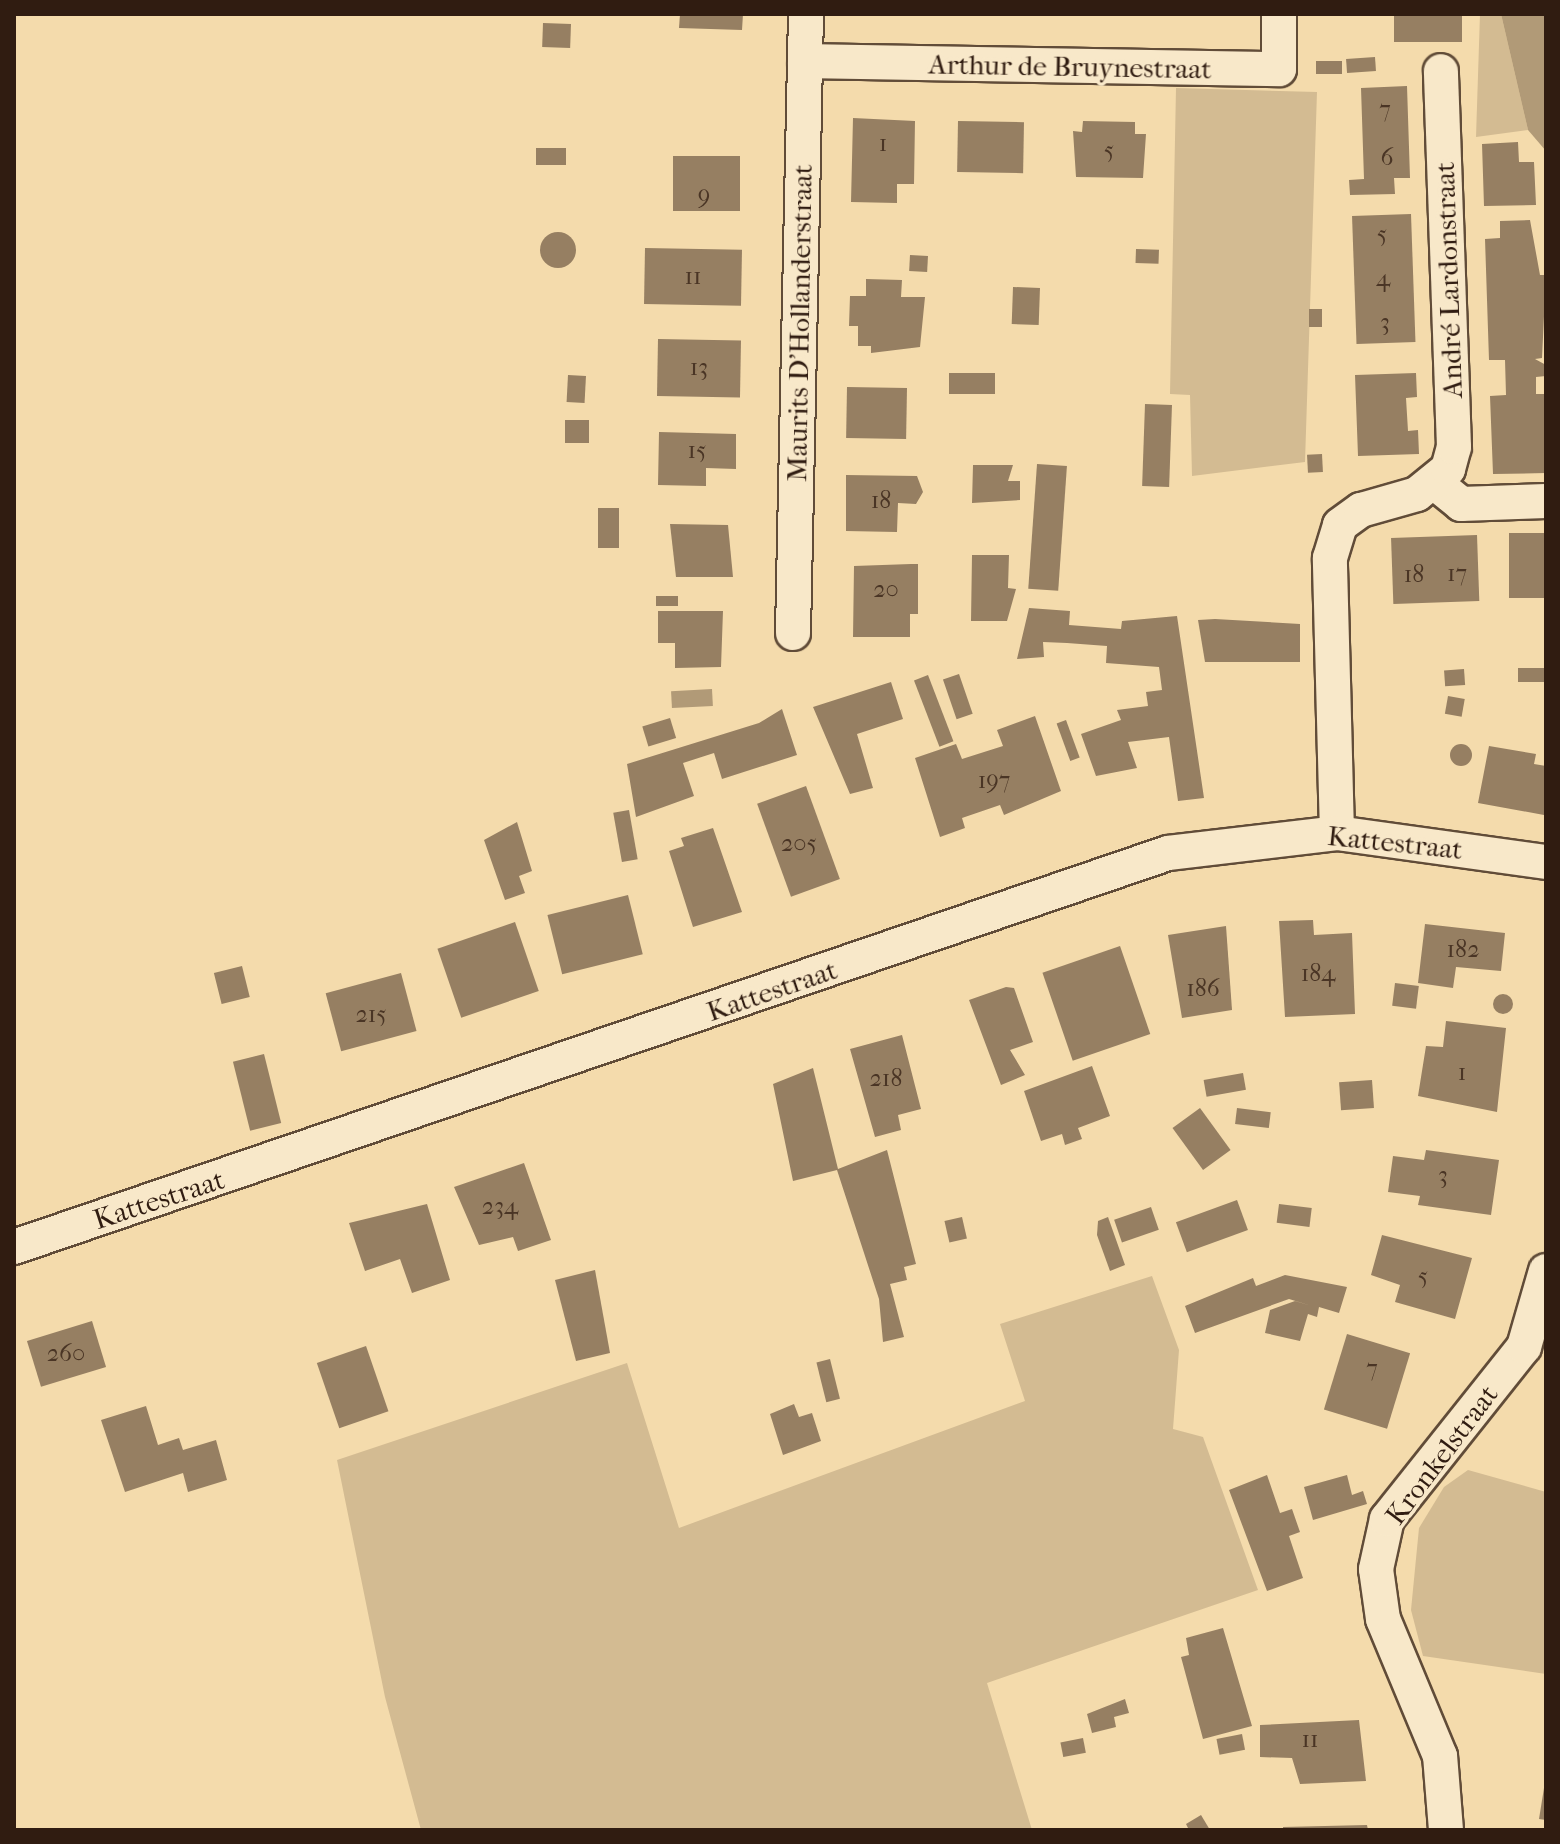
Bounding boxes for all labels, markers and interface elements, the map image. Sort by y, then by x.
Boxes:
street label: Arthur de Bruynestraat [928,48,1212,86]
house number: 7 [1379,96,1391,124]
house number: 1 [879,130,887,158]
house number: 5 [1104,137,1114,165]
house number: 6 [1381,144,1393,172]
street label: André Lardonstraat [1428,161,1470,399]
street label: Maurits D'Hollanderstraat [780,164,820,482]
house number: 9 [698,182,710,210]
house number: 5 [1377,221,1387,249]
house number: 11 [684,263,702,291]
house number: 4 [1376,265,1390,293]
house number: 3 [1380,309,1390,337]
house number: 13 [690,354,708,382]
house number: 15 [688,437,706,465]
house number: 18 [871,487,891,515]
house number: 17 [1447,560,1467,588]
house number: 18 [1404,561,1424,589]
house number: 20 [873,576,899,604]
house number: 197 [978,767,1010,795]
street label: Kattestraat [1326,819,1464,867]
house number: 205 [781,830,817,858]
house number: 182 [1447,936,1479,964]
street label: Kattestraat [702,953,842,1029]
house number: 184 [1301,960,1335,988]
house number: 186 [1186,975,1220,1003]
house number: 215 [355,1001,387,1029]
house number: 1 [1458,1059,1466,1087]
house number: 218 [870,1065,902,1093]
house number: 3 [1438,1162,1448,1190]
street label: Kattestraat [89,1163,229,1237]
house number: 234 [482,1193,518,1221]
house number: 5 [1418,1263,1428,1291]
house number: 260 [47,1340,85,1368]
house number: 7 [1366,1355,1378,1383]
street label: Kronkelstraat [1379,1379,1505,1531]
house number: 11 [1301,1726,1319,1754]

